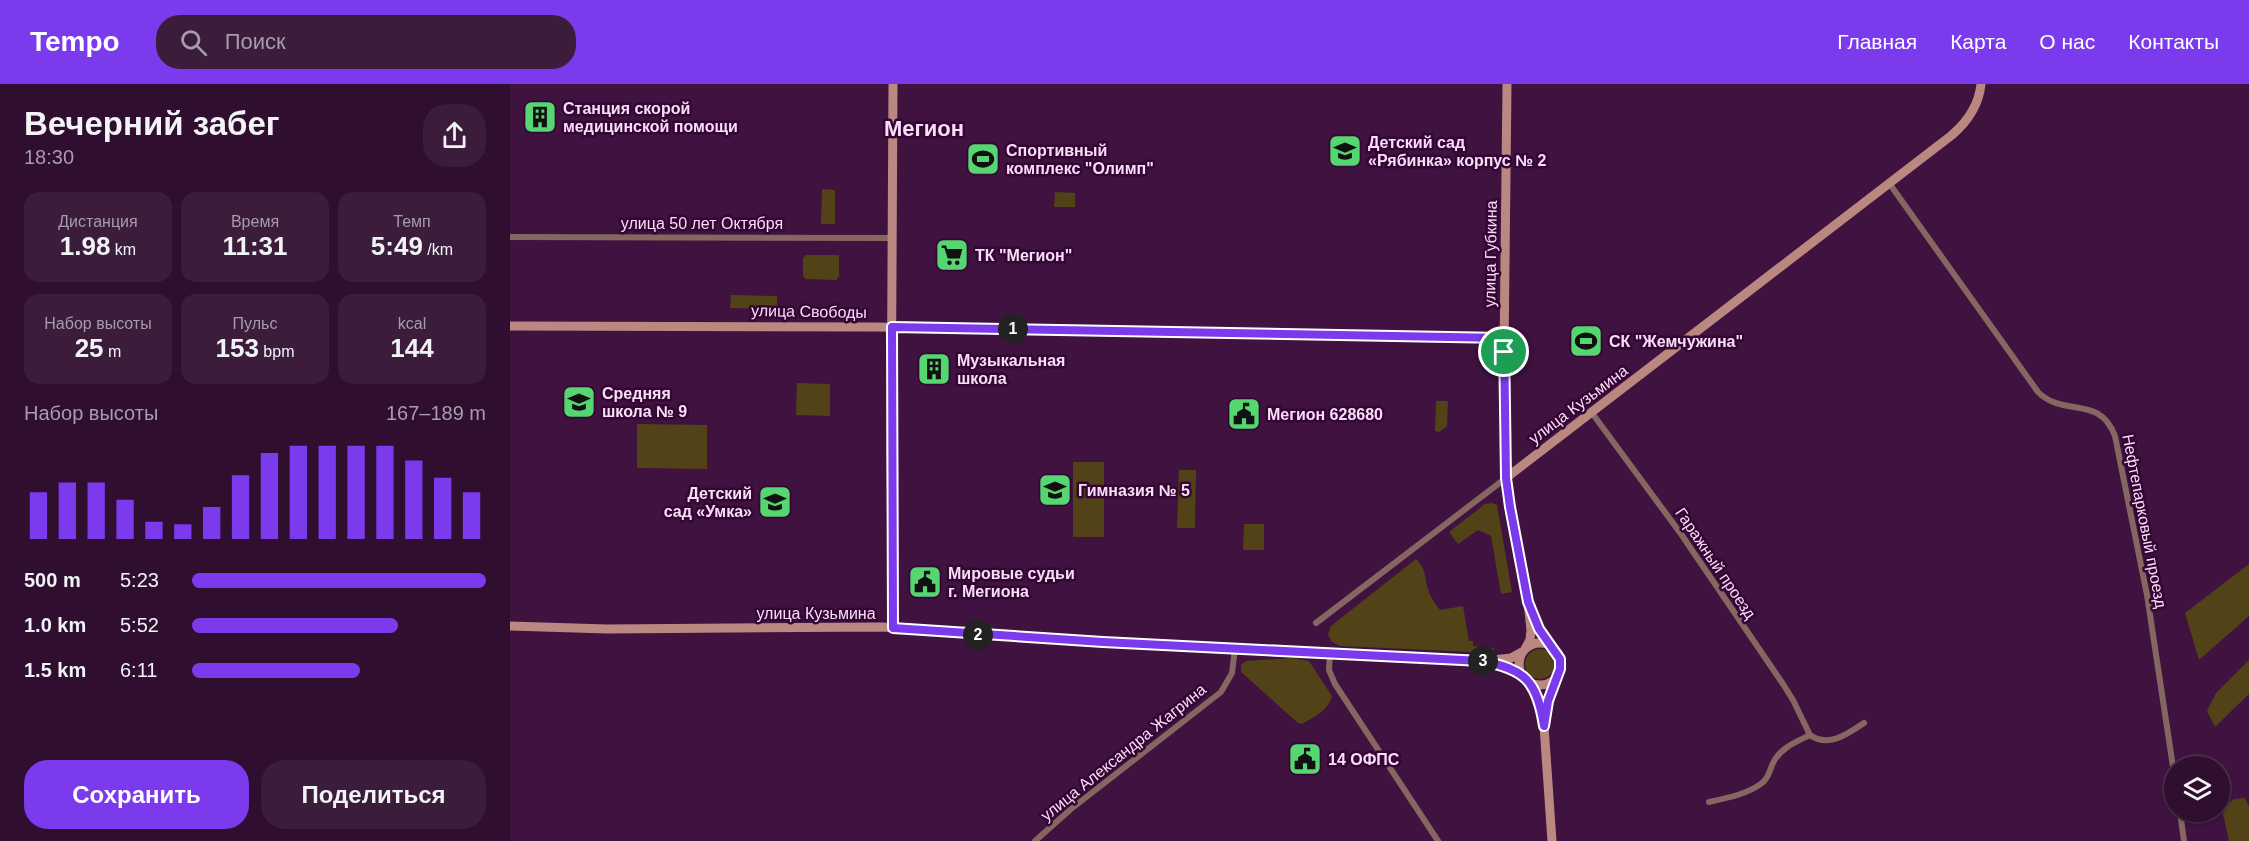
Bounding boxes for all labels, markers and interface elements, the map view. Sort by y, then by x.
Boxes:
search box [156,15,576,69]
text: Tempo [30,26,120,57]
icon: search [177,26,210,59]
text: Поиск [225,29,286,54]
text: Главная [1837,30,1917,53]
text: Карта [1950,30,2006,53]
text: О нас [2039,30,2095,53]
text: Контакты [2128,30,2219,53]
building icon: Станция скорой медицинской помощи [522,99,558,135]
place label: Станция скорой медицинской помощи [563,100,738,135]
button: share [423,104,486,167]
text: Вечерний забег [24,105,280,142]
district label: Мегион [884,116,964,141]
school or university icon: Детский сад «Рябинка» корпус № 2 [1327,133,1363,169]
place label: Детский сад «Рябинка» корпус № 2 [1368,134,1546,169]
sports icon: Спортивный комплекс "Олимп" [965,141,1001,177]
place label: Спортивный комплекс "Олимп" [1006,142,1154,177]
text: 18:30 [24,146,74,168]
street label: улица Губкина [1481,200,1500,308]
text: Дистанция [58,213,138,230]
text: Время [231,213,279,230]
text: Темп [393,213,431,230]
street label: улица 50 лет Октября [621,215,783,232]
text: 1.98 [60,231,110,261]
text: 11:31 [222,231,288,261]
text: 5:49 [371,231,423,261]
supermarket icon: ТК "Мегион" [934,237,970,273]
text: km [110,241,136,258]
text: /km [423,241,453,258]
place label: ТК "Мегион" [975,247,1072,264]
street label: улица Свободы [751,302,867,321]
pin: 1 [998,314,1028,344]
text: Набор высоты [44,315,152,332]
text: Пульс [233,315,277,332]
text: kcal [398,315,426,332]
text: 1 [1009,320,1017,337]
sports icon: СК "Жемчужина" [1568,323,1604,359]
pin [1478,326,1529,377]
text: 25 [75,333,104,363]
text: 153 [216,333,259,363]
text: 144 [390,333,434,363]
place label: СК "Жемчужина" [1609,333,1743,350]
icon: arrive [1487,335,1520,368]
text: m [104,343,121,360]
text: bpm [259,343,294,360]
building icon: Музыкальная школа [916,351,952,387]
place label: Музыкальная школа [957,352,1065,387]
street label: улица Кузьмина [1526,362,1631,447]
school or university icon: Средняя школа № 9 [561,384,597,420]
place label: Средняя школа № 9 [602,385,687,420]
public building icon: Мегион 628680 [1226,396,1262,432]
text: Набор высоты [24,402,158,424]
text: 167–189 m [386,402,486,424]
place label: Мегион 628680 [1267,406,1383,423]
street label: Нефтепарковый проезд [2119,433,2170,610]
school or university icon: Гимназия № 5 [1037,472,1073,508]
place label: Гимназия № 5 [1078,482,1190,499]
school or university icon: Детский сад «Умка» [757,484,793,520]
place label: Детский сад «Умка» [664,485,752,520]
street label: Гаражный проезд [1672,505,1759,623]
public building icon: Мировые судьи г. Мегиона [907,564,943,600]
place label: Мировые судьи г. Мегиона [948,565,1075,600]
text: 500 m [24,569,81,591]
text: 5:23 [120,569,159,591]
street label: улица Кузьмина [756,605,876,622]
text: 1.0 km [24,614,86,636]
text: 5:52 [120,614,159,636]
pin: 2 [963,620,993,650]
text: 2 [974,626,982,643]
pin: 3 [1468,646,1498,676]
text: 3 [1479,652,1487,669]
text: 1.5 km [24,659,86,681]
text: 6:11 [120,659,157,681]
street label: улица Александра Жагрина [1037,681,1209,824]
public building icon: 14 ОФПС [1287,741,1323,777]
place label: 14 ОФПС [1328,751,1400,768]
map controls [2164,756,2230,822]
button: layers [2164,756,2230,822]
button: Сохранить [24,760,249,829]
button: Поделиться [261,760,486,829]

